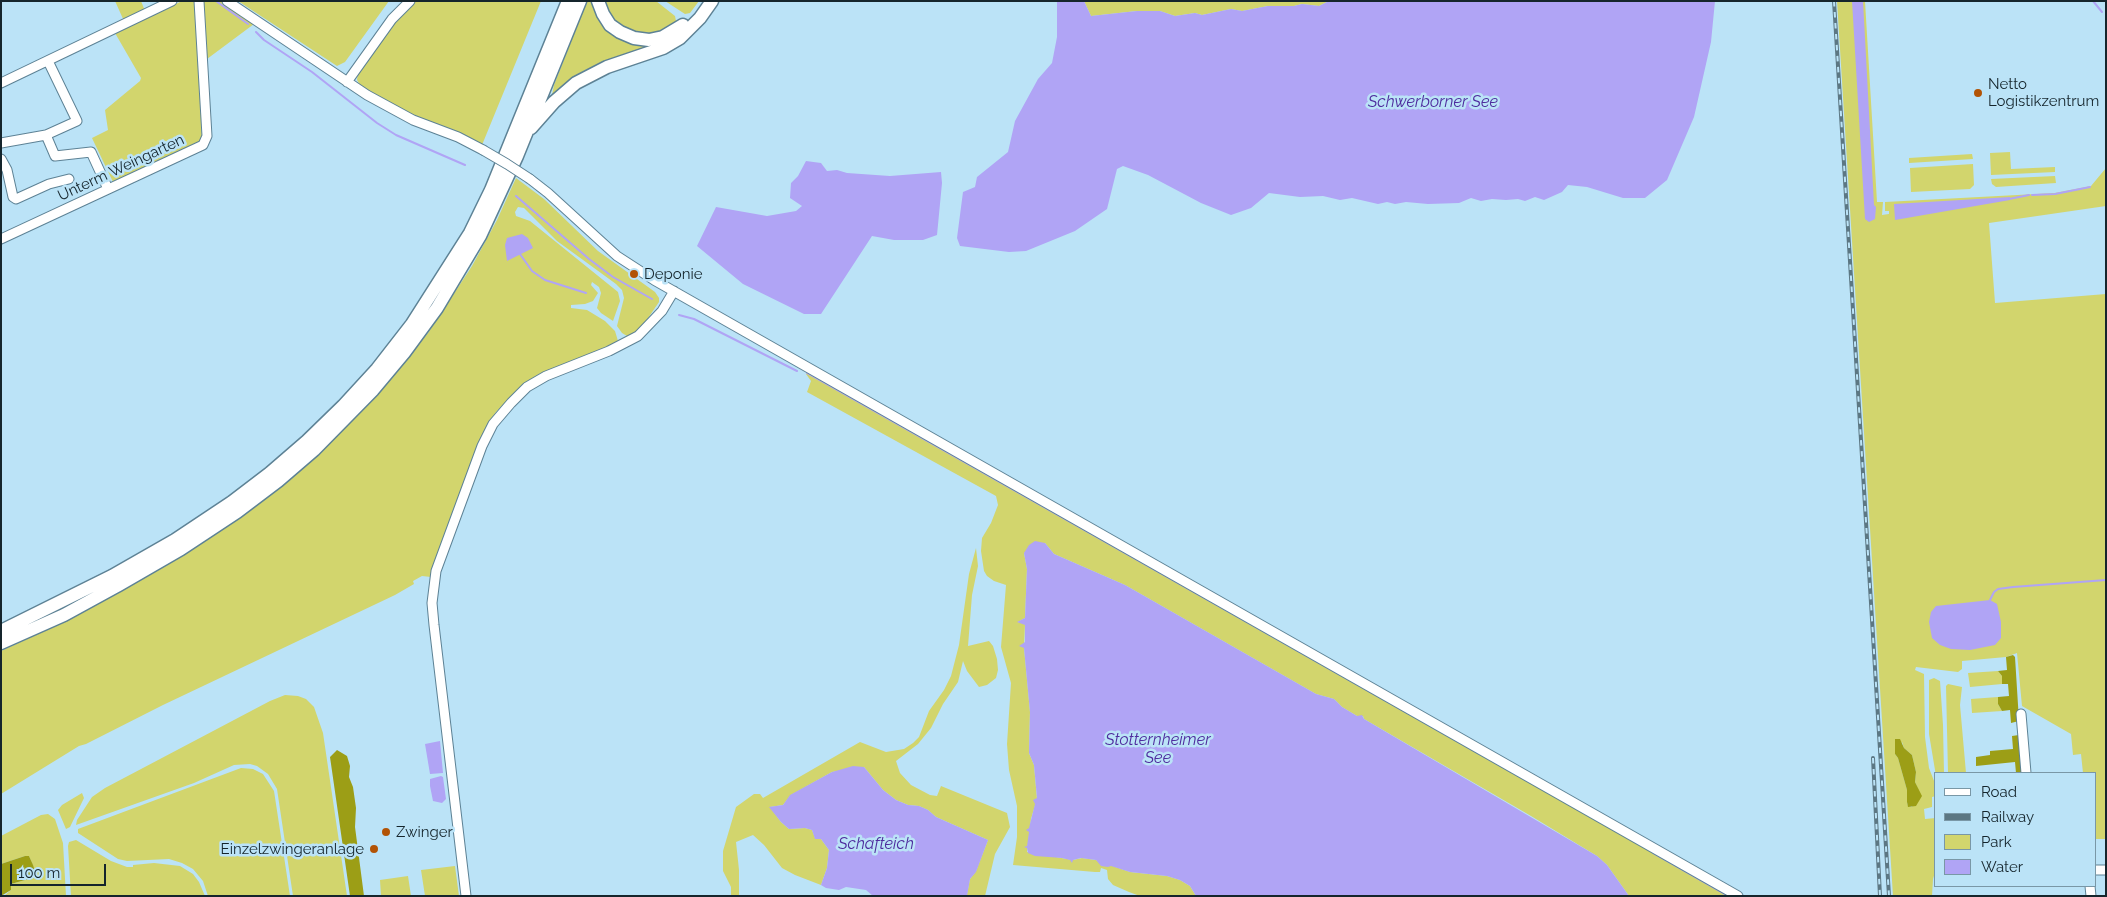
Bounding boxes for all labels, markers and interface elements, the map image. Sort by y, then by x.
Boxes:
place label: Netto Logistikzentrum [1988,75,2099,110]
marker: Netto Logistikzentrum [1972,87,1984,99]
water label: Schwerborner See [1368,92,1498,112]
street label: Unterm Weingarten [55,131,187,205]
place label: Deponie [644,265,703,283]
marker: Deponie [628,268,640,280]
water label: Stotternheimer See [1105,730,1211,768]
legend [1934,772,2097,887]
text: Road [1981,783,2017,801]
text: Railway [1981,808,2034,826]
place label: Zwinger [396,823,453,841]
marker: Zwinger [380,826,392,838]
text: Park [1981,833,2012,851]
water label: Schafteich [838,834,914,854]
place label: Einzelzwingeranlage [221,840,364,858]
marker: Einzelzwingeranlage [368,843,380,855]
scale bar [12,854,109,886]
text: Water [1981,858,2023,876]
text: 100 m [18,864,60,882]

